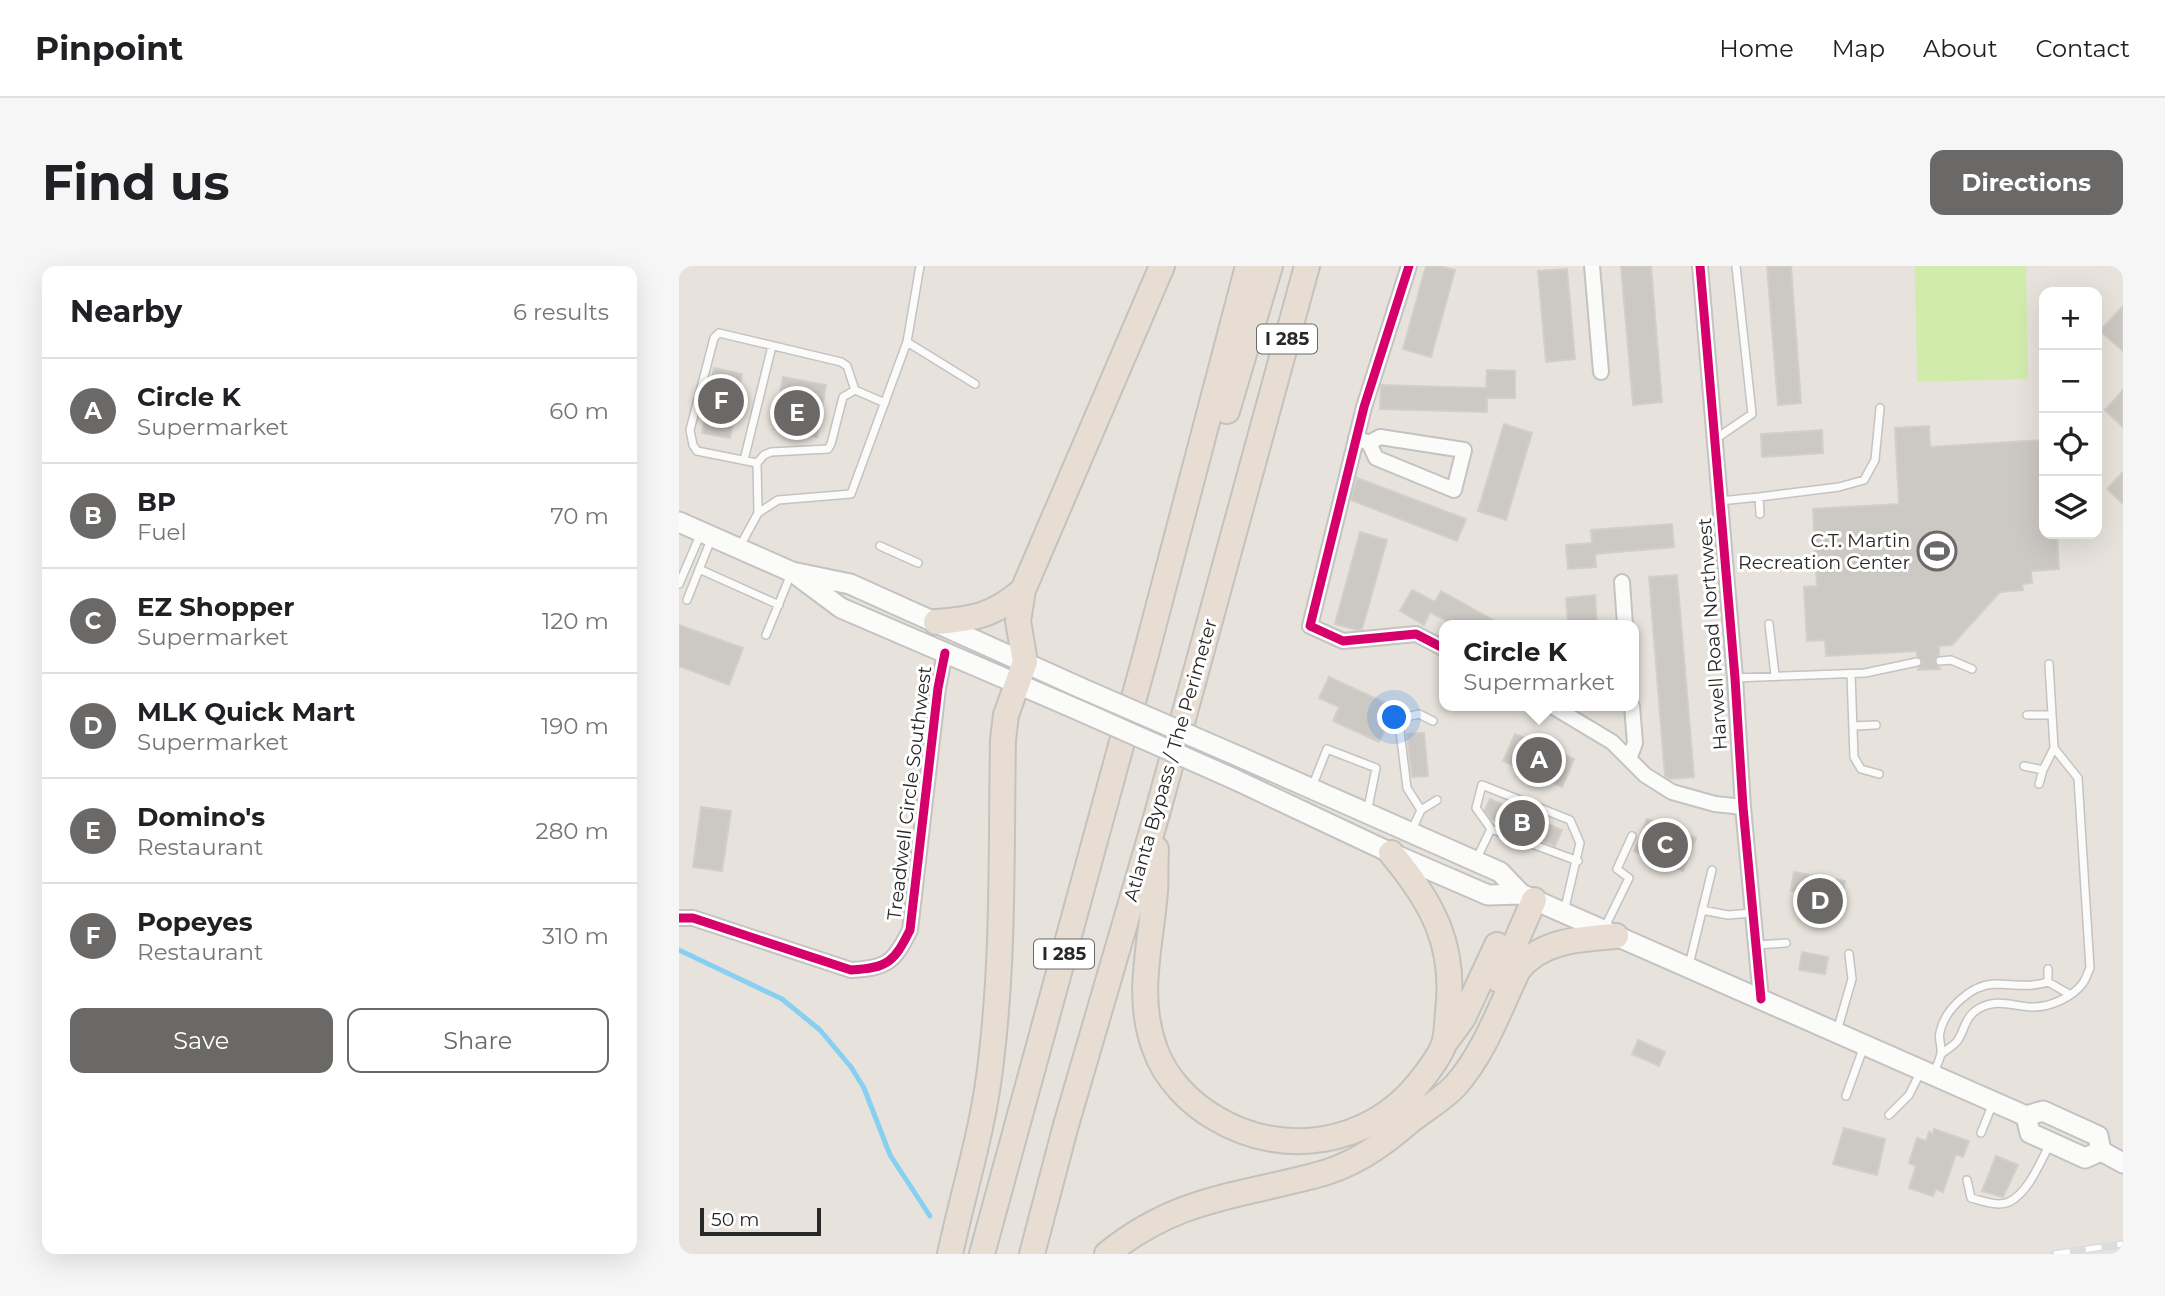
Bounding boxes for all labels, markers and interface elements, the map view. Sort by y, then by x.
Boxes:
text: Pinpoint [35,28,183,68]
text: Home [1719,34,1794,63]
text: Map [1832,34,1885,63]
text: About [1923,34,1997,63]
text: Contact [2035,34,2130,63]
button: Directions [1930,150,2123,215]
text: Find us [42,153,230,212]
map controls [2039,287,2102,539]
button: + [2039,287,2102,350]
text: Nearby [70,293,182,330]
text: 6 results [513,298,609,326]
road number: I 285 [1257,324,1317,354]
button: − [2039,350,2102,413]
pin: F [698,375,744,427]
text: Circle K [137,381,241,413]
pin: E [774,387,820,439]
text: A [84,397,102,425]
text: 60 m [549,397,609,425]
text: Supermarket [137,413,289,441]
button: locate [2039,413,2102,476]
button: layers [2039,476,2102,539]
text: BP [137,486,176,518]
text: B [84,502,102,530]
text: 70 m [550,502,609,530]
street label: Harwell Road Northwest [1693,517,1732,751]
text: Fuel [137,518,187,546]
place label: C.T. Martin Recreation Center [1738,529,1910,574]
sports icon: C.T. Martin Recreation Center [1916,530,1958,572]
text: EZ Shopper [137,591,294,623]
text: C [85,607,101,635]
text: 120 m [542,607,609,635]
street label: Atlanta Bypass / The Perimeter [1119,616,1222,904]
popup [1439,620,1639,711]
text: Supermarket [137,623,289,651]
text: Circle K [1463,636,1567,668]
street label: Treadwell Circle Southwest [882,664,937,922]
text: Supermarket [1463,668,1615,696]
text: MLK Quick Mart [137,696,355,728]
your location [1377,700,1411,734]
text: D [84,712,103,740]
text: 190 m [541,712,609,740]
text: Supermarket [137,728,289,756]
pin: A [1516,734,1562,786]
pin: B [1499,797,1545,849]
text: Domino's [137,801,265,833]
text: E [85,817,101,845]
text: 280 m [536,817,609,845]
pin: C [1642,819,1688,871]
text: Restaurant [137,833,263,861]
pin: D [1797,875,1843,927]
text: Popeyes [137,906,253,938]
text: F [86,922,100,950]
text: 310 m [542,922,609,950]
text: Restaurant [137,938,263,966]
road number: I 285 [1034,940,1094,968]
button: Save [70,1008,333,1073]
button: Share [347,1008,609,1073]
scale bar [700,1205,821,1237]
text: 50 m [711,1208,759,1231]

